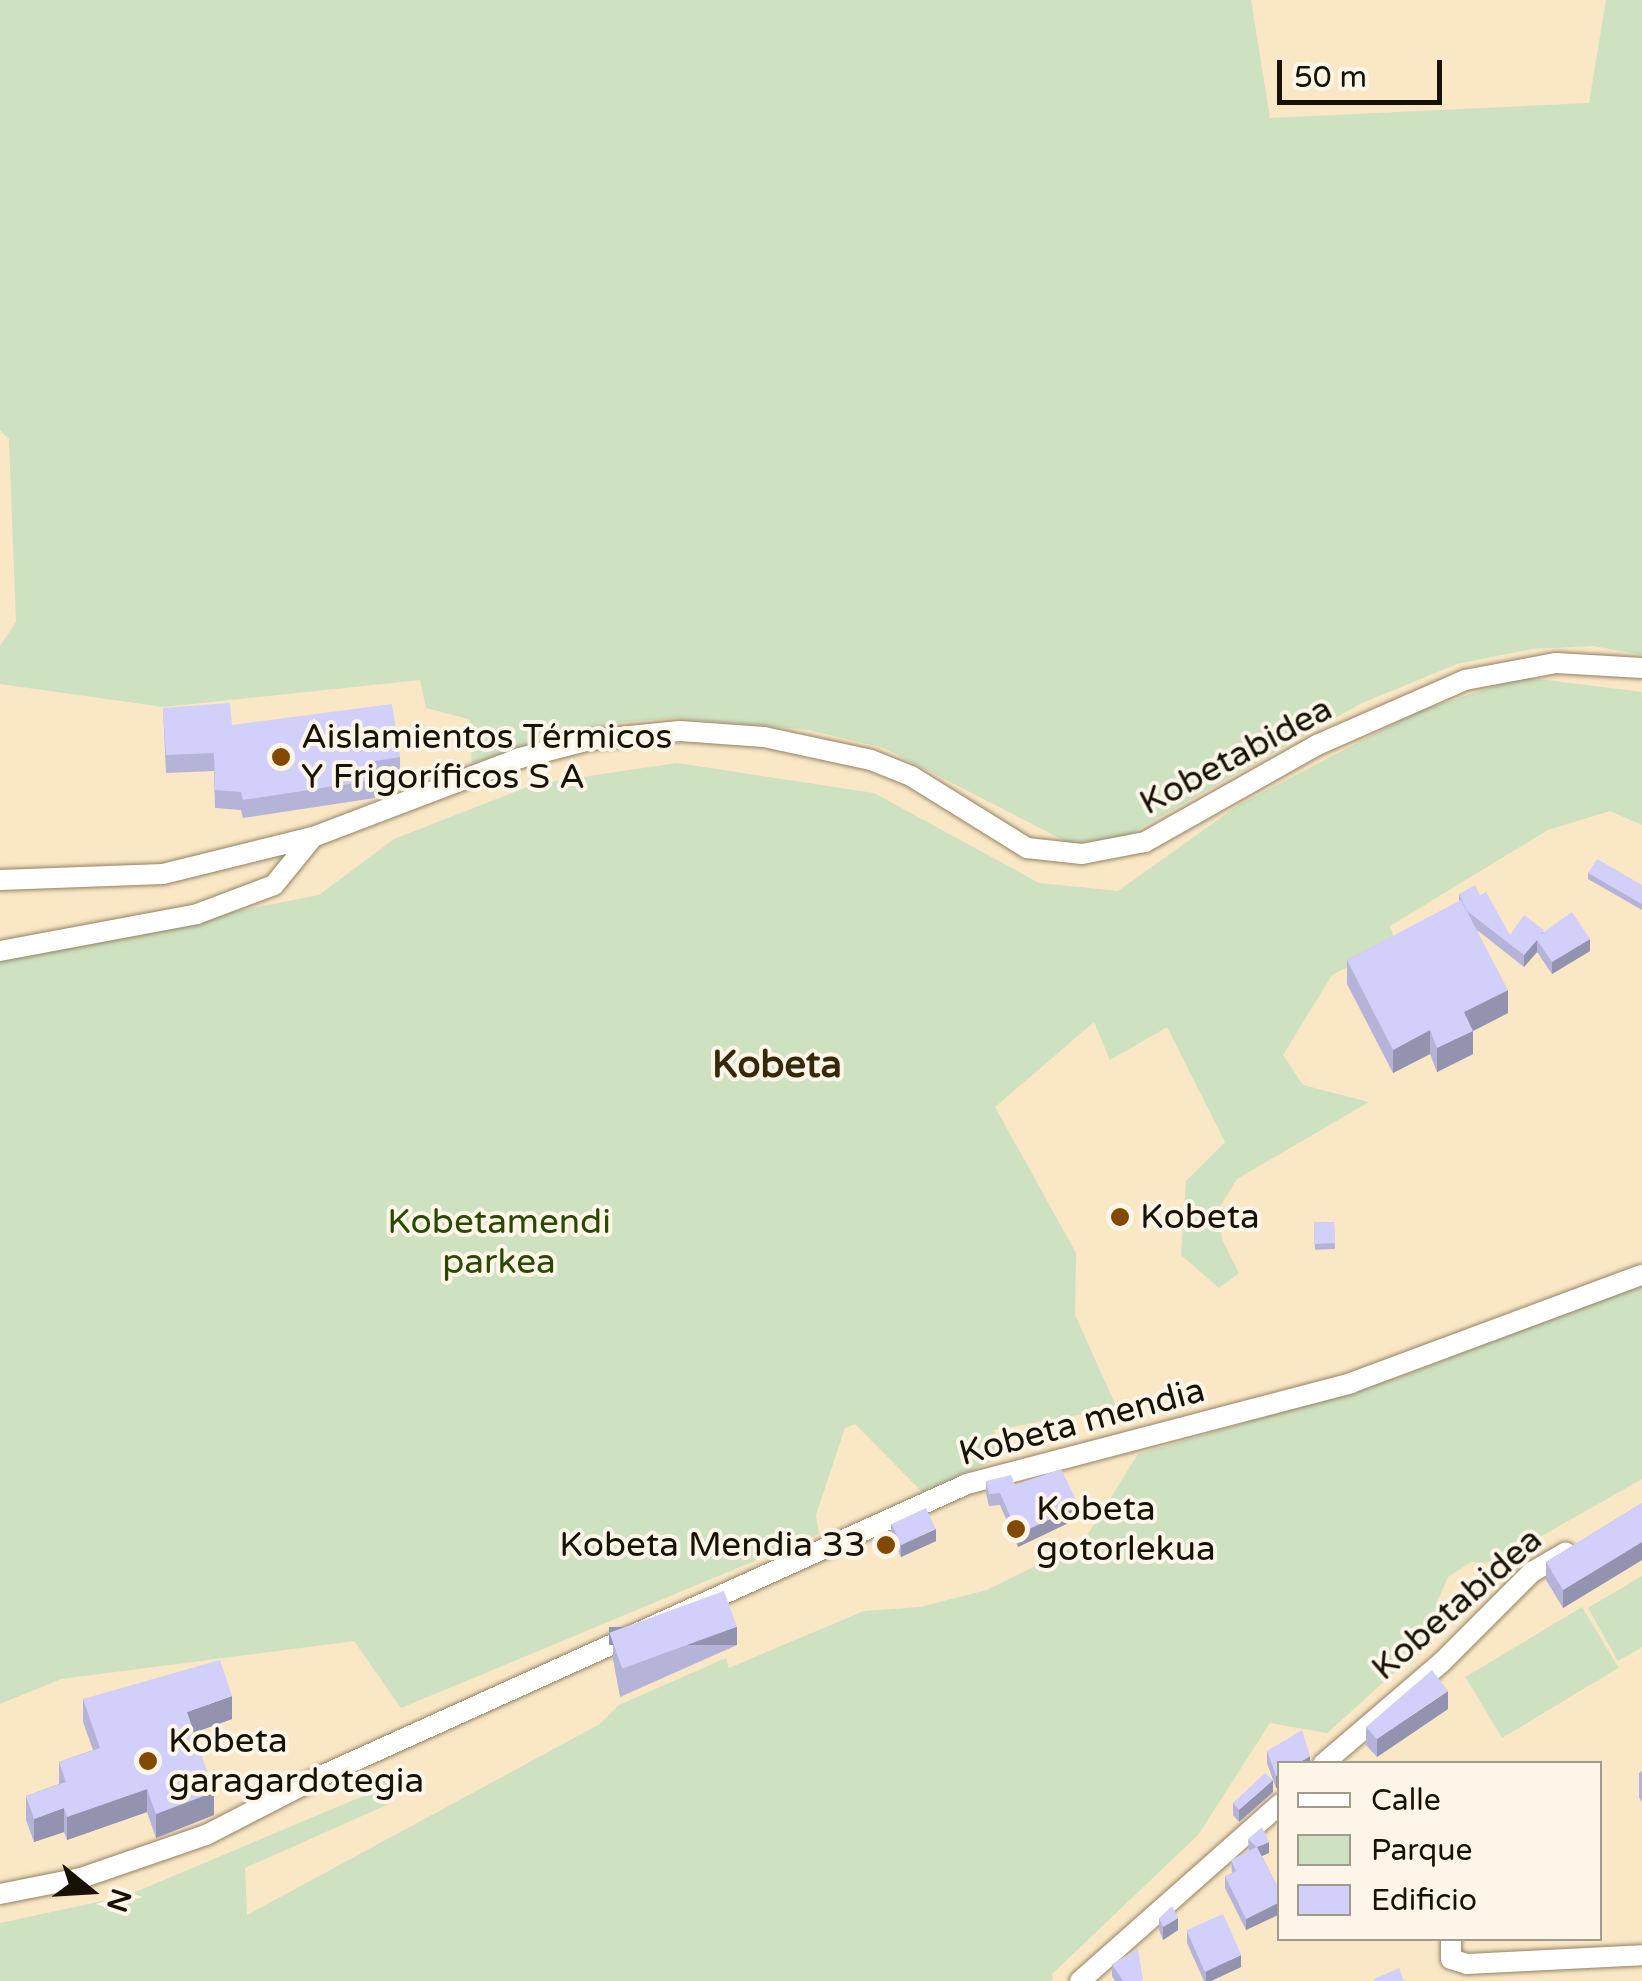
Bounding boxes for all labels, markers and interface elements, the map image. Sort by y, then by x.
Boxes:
scale bar [1282,40,1447,102]
text: 50 m [1294,59,1367,96]
street label: Kobetabidea [1133,688,1339,824]
place label: Aislamientos Térmicos Y Frigoríficos S A [301,716,672,798]
marker: Aislamientos Térmicos Y Frigoríficos S A [270,746,292,768]
district label: Kobeta [712,1043,842,1089]
place label: Kobeta [1140,1196,1260,1238]
park label: Kobetamendi parkea [387,1201,611,1283]
marker: Kobeta [1109,1206,1131,1228]
street label: Kobeta mendia [955,1369,1209,1475]
place label: Kobeta gotorlekua [1036,1488,1216,1570]
marker: Kobeta gotorlekua [1005,1518,1027,1540]
street label: Kobetabidea [1363,1519,1551,1689]
place label: Kobeta Mendia 33 [559,1524,866,1566]
marker: Kobeta Mendia 33 [875,1534,897,1556]
place label: Kobeta garagardotegia [168,1720,424,1802]
marker: Kobeta garagardotegia [137,1750,159,1772]
legend [1277,1761,1602,1941]
text: Calle [1371,1782,1441,1819]
text: Parque [1371,1832,1472,1869]
north arrow [40,1841,140,1941]
text: Edificio [1371,1882,1477,1919]
text: N [99,1884,138,1916]

